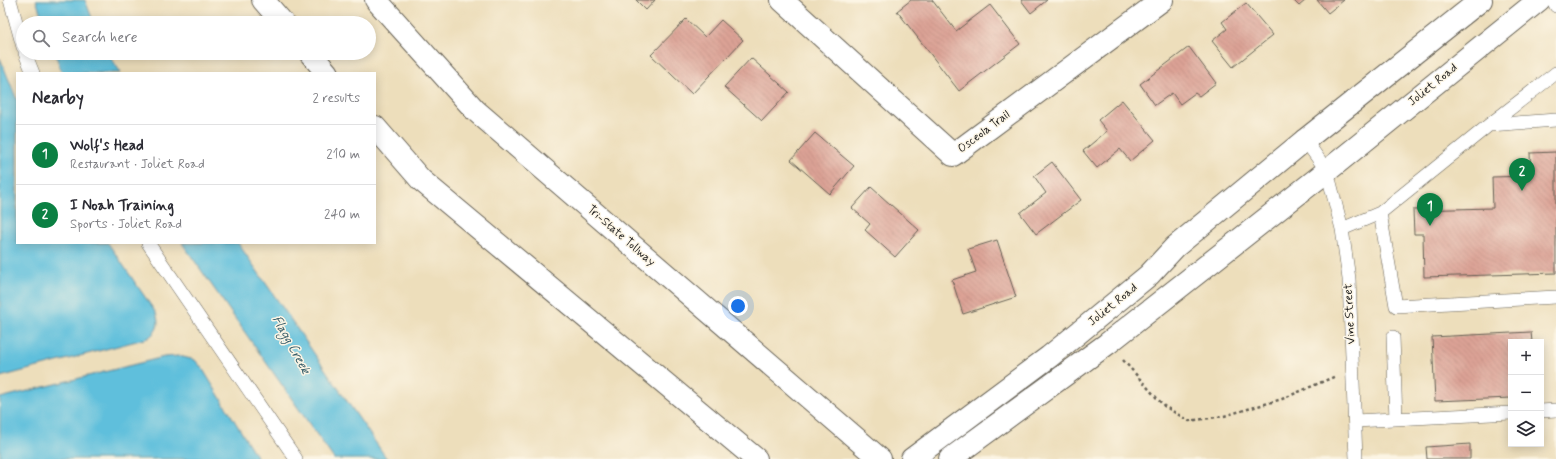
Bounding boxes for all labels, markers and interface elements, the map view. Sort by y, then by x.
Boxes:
search box [16,16,376,60]
icon: search [30,27,52,49]
text: Search here [62,28,138,48]
street label: Joliet Road [1405,60,1461,110]
text: Nearby [32,87,84,109]
text: 2 results [313,90,360,107]
street label: Osceola Trail [955,107,1013,157]
text: Wolf's Head [70,136,144,156]
text: 1 [42,146,48,163]
text: 210 m [326,146,360,163]
text: Restaurant · Joliet Road [70,156,205,173]
pin: 2 [1509,158,1535,191]
pin: 1 [1417,193,1443,226]
text: I Noah Training [70,196,174,216]
street label: Tri-State Tollway [583,202,659,270]
text: 2 [42,206,48,223]
text: 240 m [324,206,360,223]
text: Sports · Joliet Road [70,216,182,233]
street label: Joliet Road [1085,280,1141,330]
street label: Vine Street [1340,283,1360,345]
your location [728,296,748,316]
water label: Flagg Creek [267,313,315,379]
map controls [1508,339,1544,447]
button: + [1508,339,1544,375]
button: − [1508,375,1544,411]
button: layers [1508,411,1544,447]

